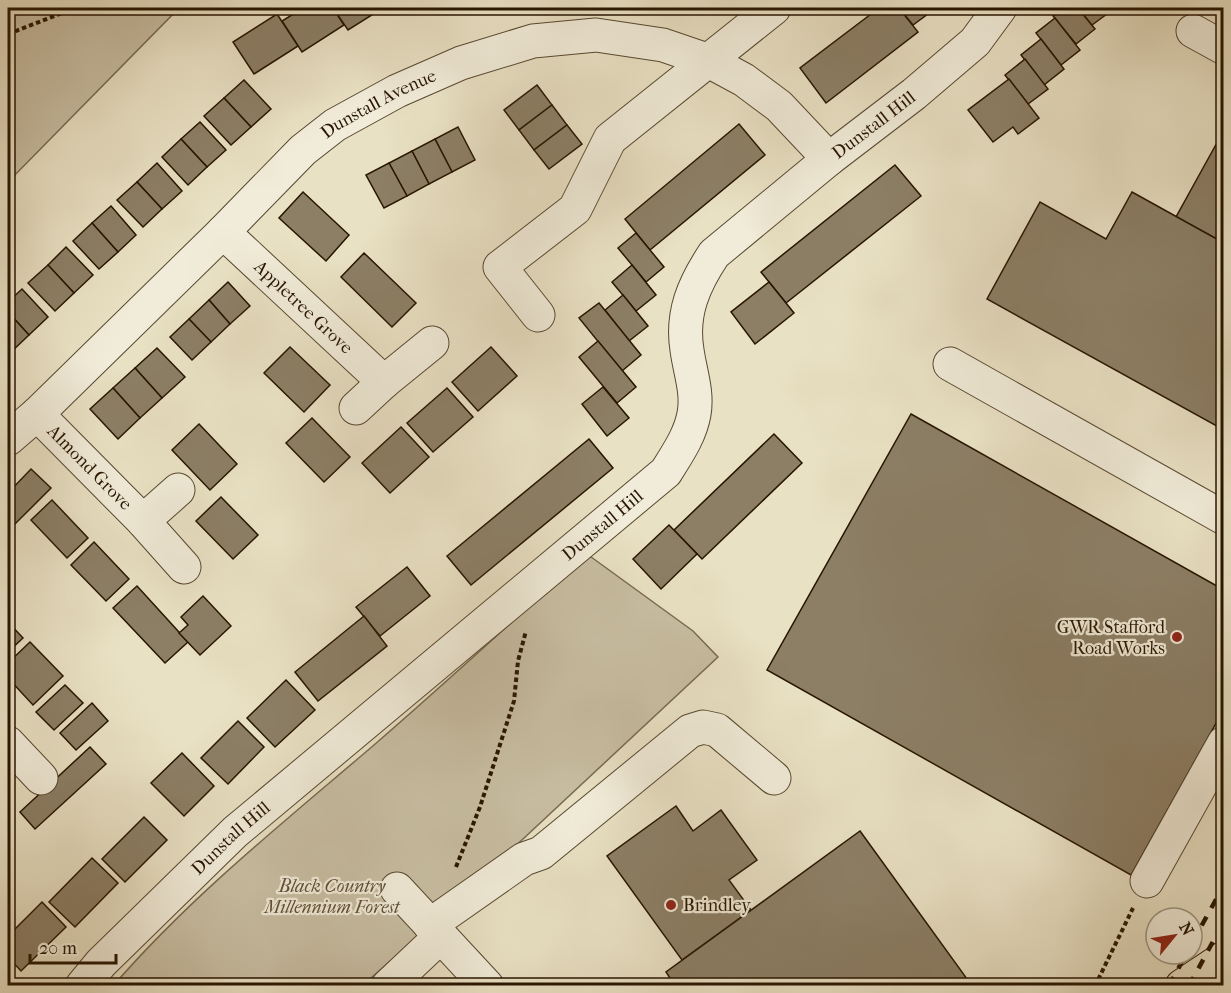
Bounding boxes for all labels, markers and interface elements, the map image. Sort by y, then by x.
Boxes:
street label: Dunstall Avenue [316,65,439,143]
street label: Dunstall Hill [828,86,919,163]
street label: Appletree Grove [249,255,357,358]
street label: Almond Grove [42,420,136,514]
street label: Dunstall Hill [558,485,647,565]
place label: GWR Stafford Road Works [1057,617,1165,659]
marker: GWR Stafford Road Works [1170,630,1184,644]
street label: Dunstall Hill [187,797,274,879]
park label: Black Country Millennium Forest [263,876,401,918]
place label: Brindley [683,895,752,916]
marker: Brindley [664,898,678,912]
north arrow [1144,906,1204,966]
text: N [1175,919,1198,940]
scale bar [30,927,116,965]
text: 20 m [39,938,77,959]

